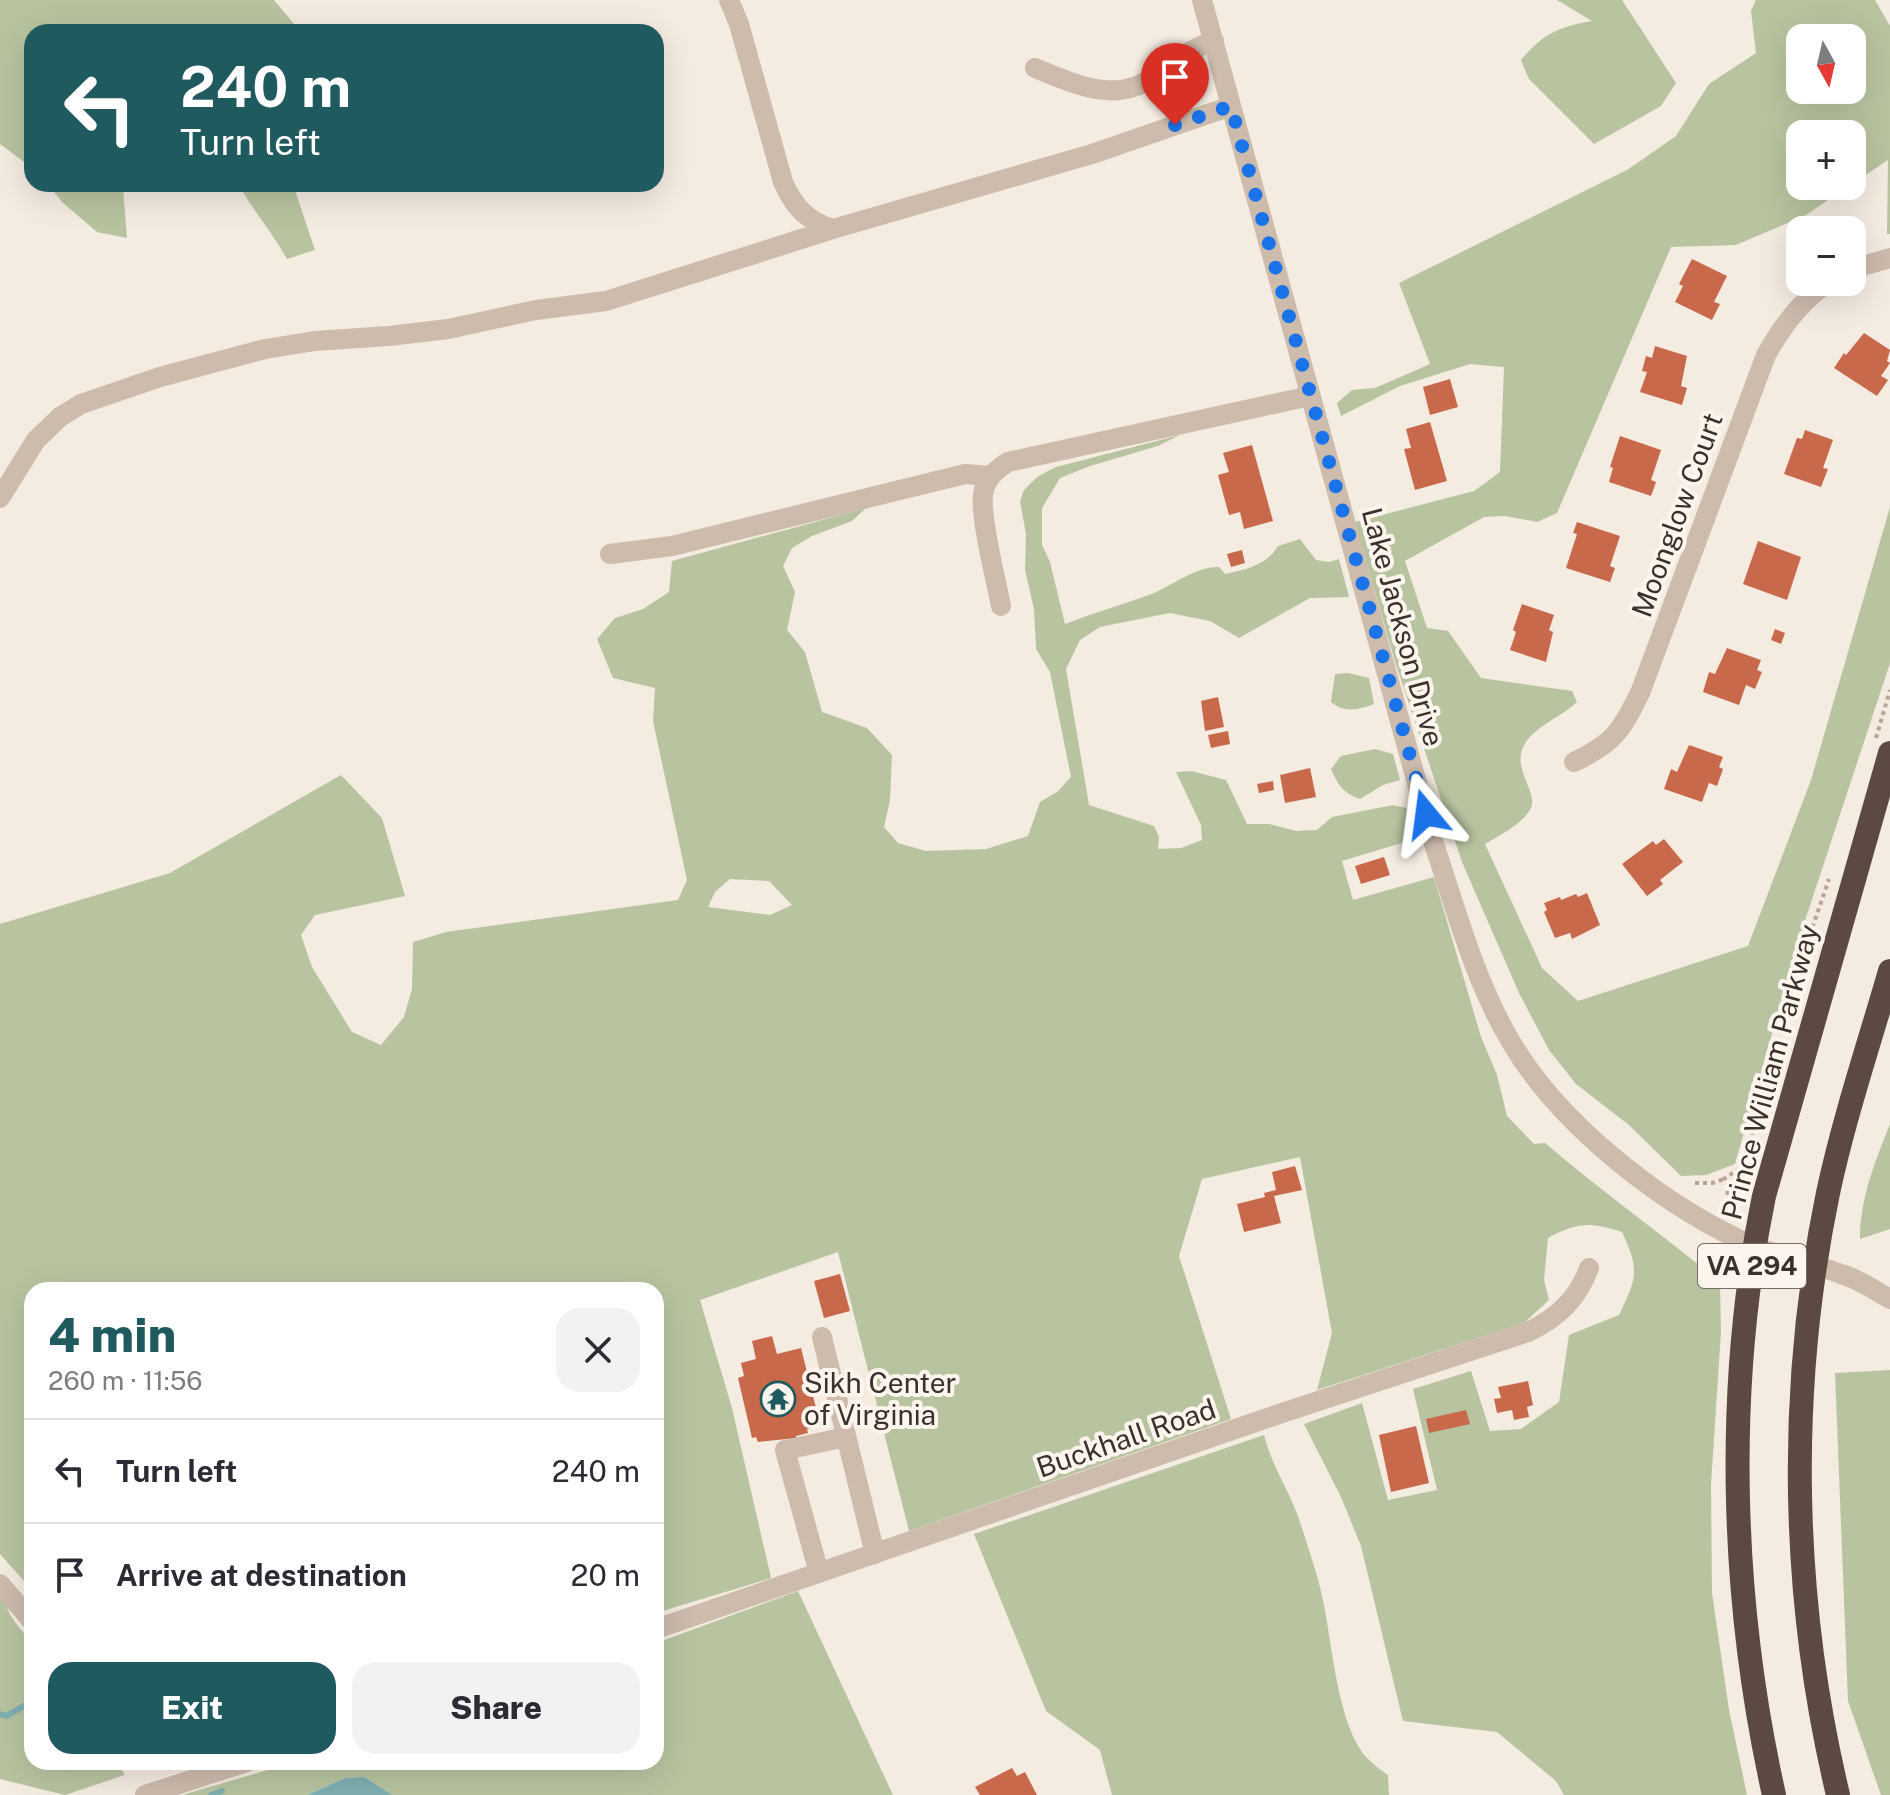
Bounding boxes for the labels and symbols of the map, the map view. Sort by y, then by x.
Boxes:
north arrow [1786,24,1866,104]
pin [1141,43,1209,125]
street label: Moonglow Court [1624,408,1729,621]
street label: Lake Jackson Drive [1356,504,1451,750]
position arrow [1384,772,1468,856]
street label: Prince William Parkway [1714,921,1825,1223]
road number: VA 294 [1698,1244,1806,1288]
place label: Sikh Center of Virginia [804,1366,957,1431]
temple icon: Sikh Center of Virginia [759,1380,797,1418]
street label: Buckhall Road [1032,1391,1220,1484]

